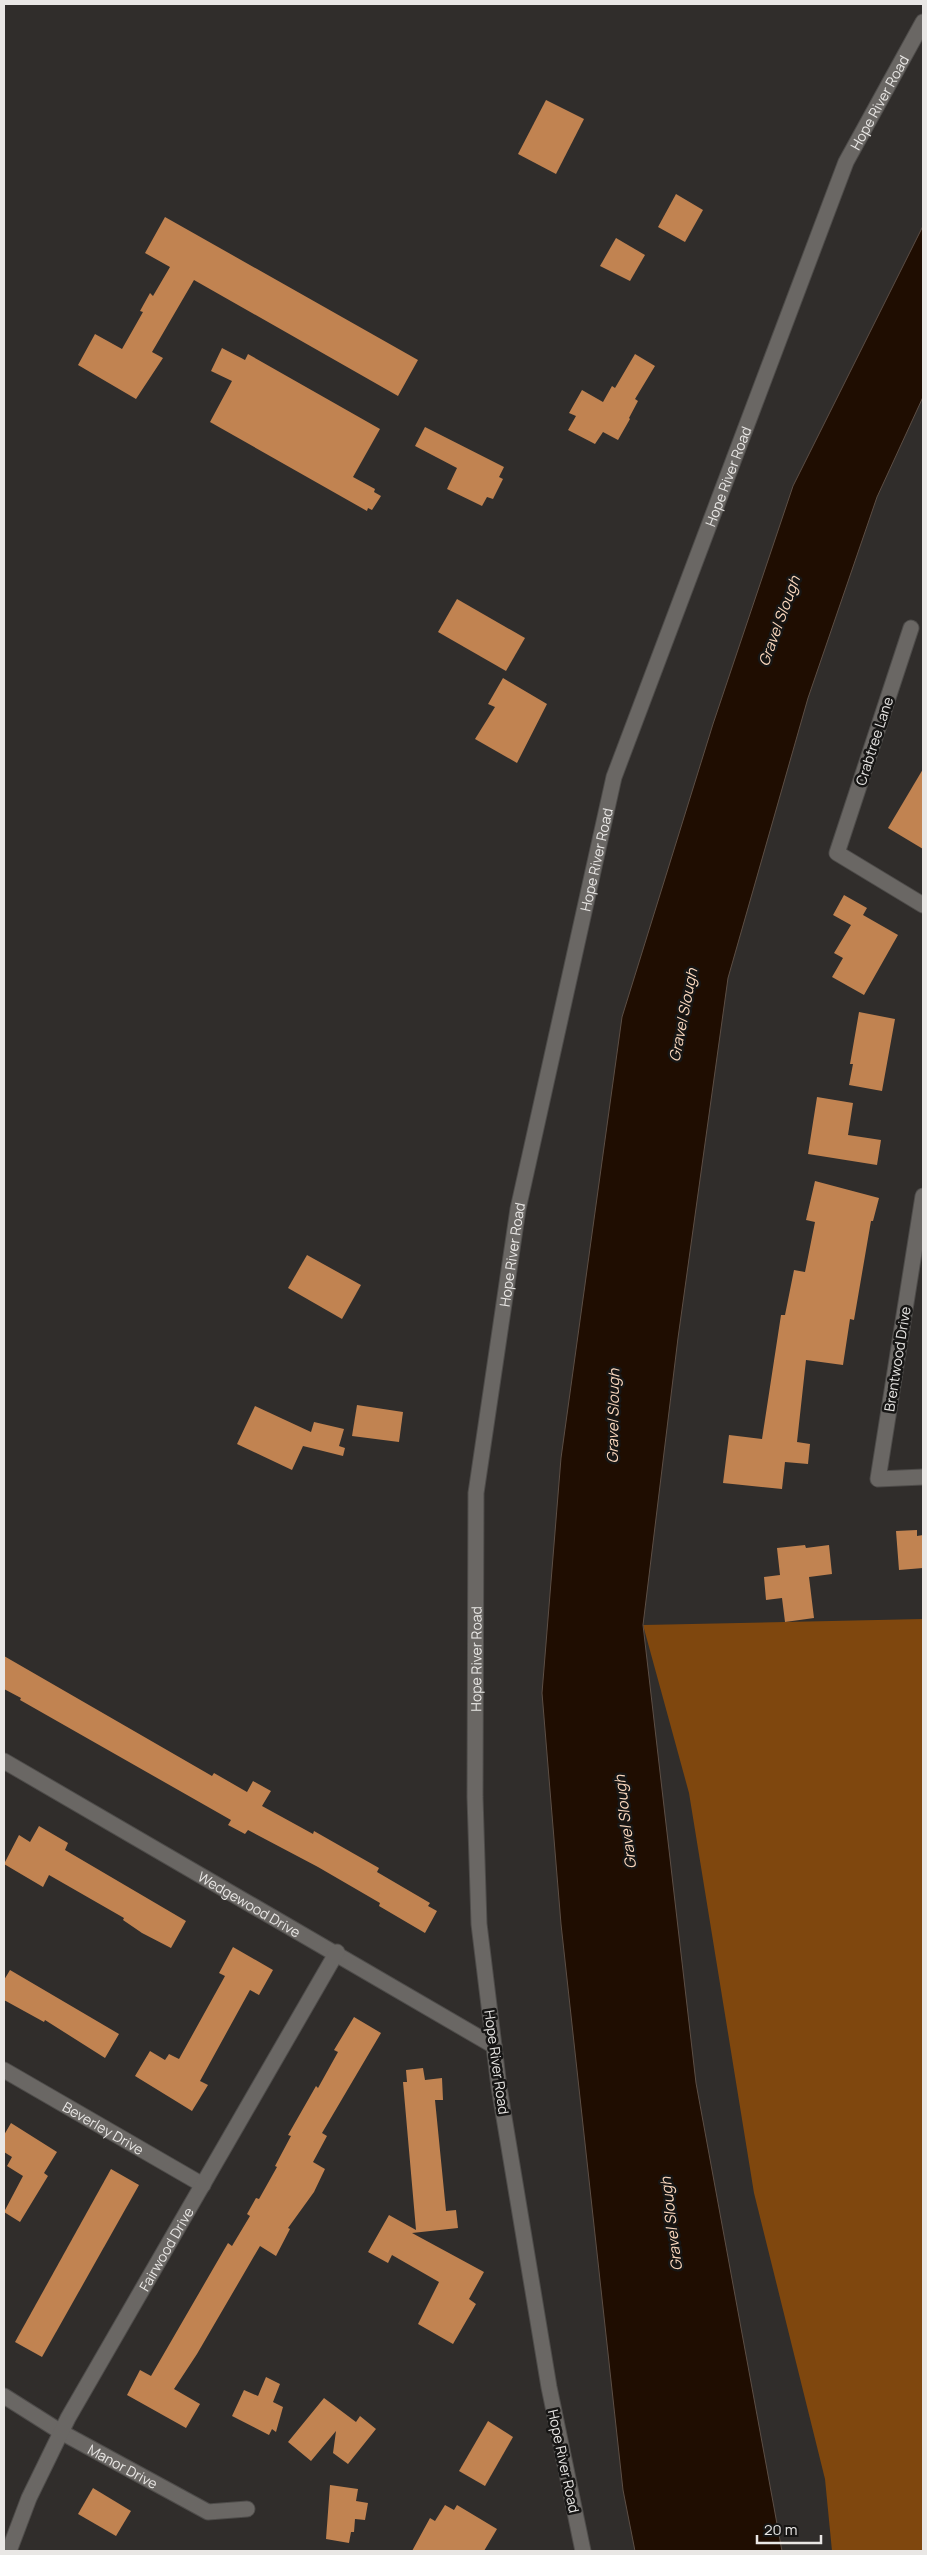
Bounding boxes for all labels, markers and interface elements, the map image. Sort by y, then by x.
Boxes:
street label: Hope River Road [845,52,913,153]
street label: Hope River Road [700,424,755,529]
water label: Gravel Slough [753,572,805,669]
street label: Crabtree Lane [851,694,897,788]
street label: Hope River Road [575,806,616,913]
water label: Gravel Slough [664,965,703,1063]
street label: Hope River Road [494,1200,529,1308]
street label: Brentwood Drive [879,1305,915,1413]
water label: Gravel Slough [602,1367,624,1463]
street label: Hope River Road [466,1606,485,1712]
water label: Gravel Slough [609,1773,641,1870]
street label: Wedgewood Drive [195,1866,304,1941]
street label: Hope River Road [480,2009,514,2115]
street label: Beverley Drive [59,2097,148,2159]
water label: Gravel Slough [655,2175,687,2272]
street label: Fairwood Drive [134,2203,197,2294]
street label: Hope River Road [544,2408,584,2514]
street label: Manor Drive [85,2439,161,2492]
scale bar [757,2512,821,2544]
text: 20 m [764,2519,797,2540]

